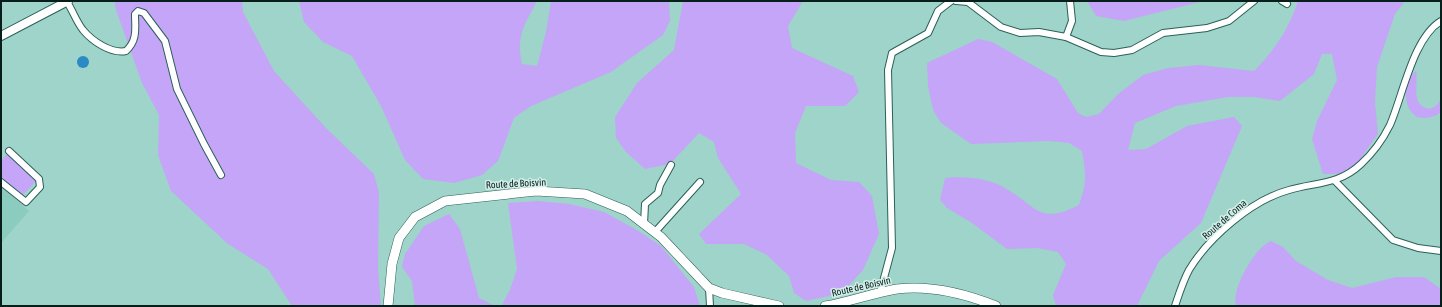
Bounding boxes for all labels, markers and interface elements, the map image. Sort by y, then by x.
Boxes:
street label: Route de Boisvin [486,176,547,191]
street label: Route de Coma [1200,197,1249,242]
street label: Route de Boisvin [830,274,892,299]

